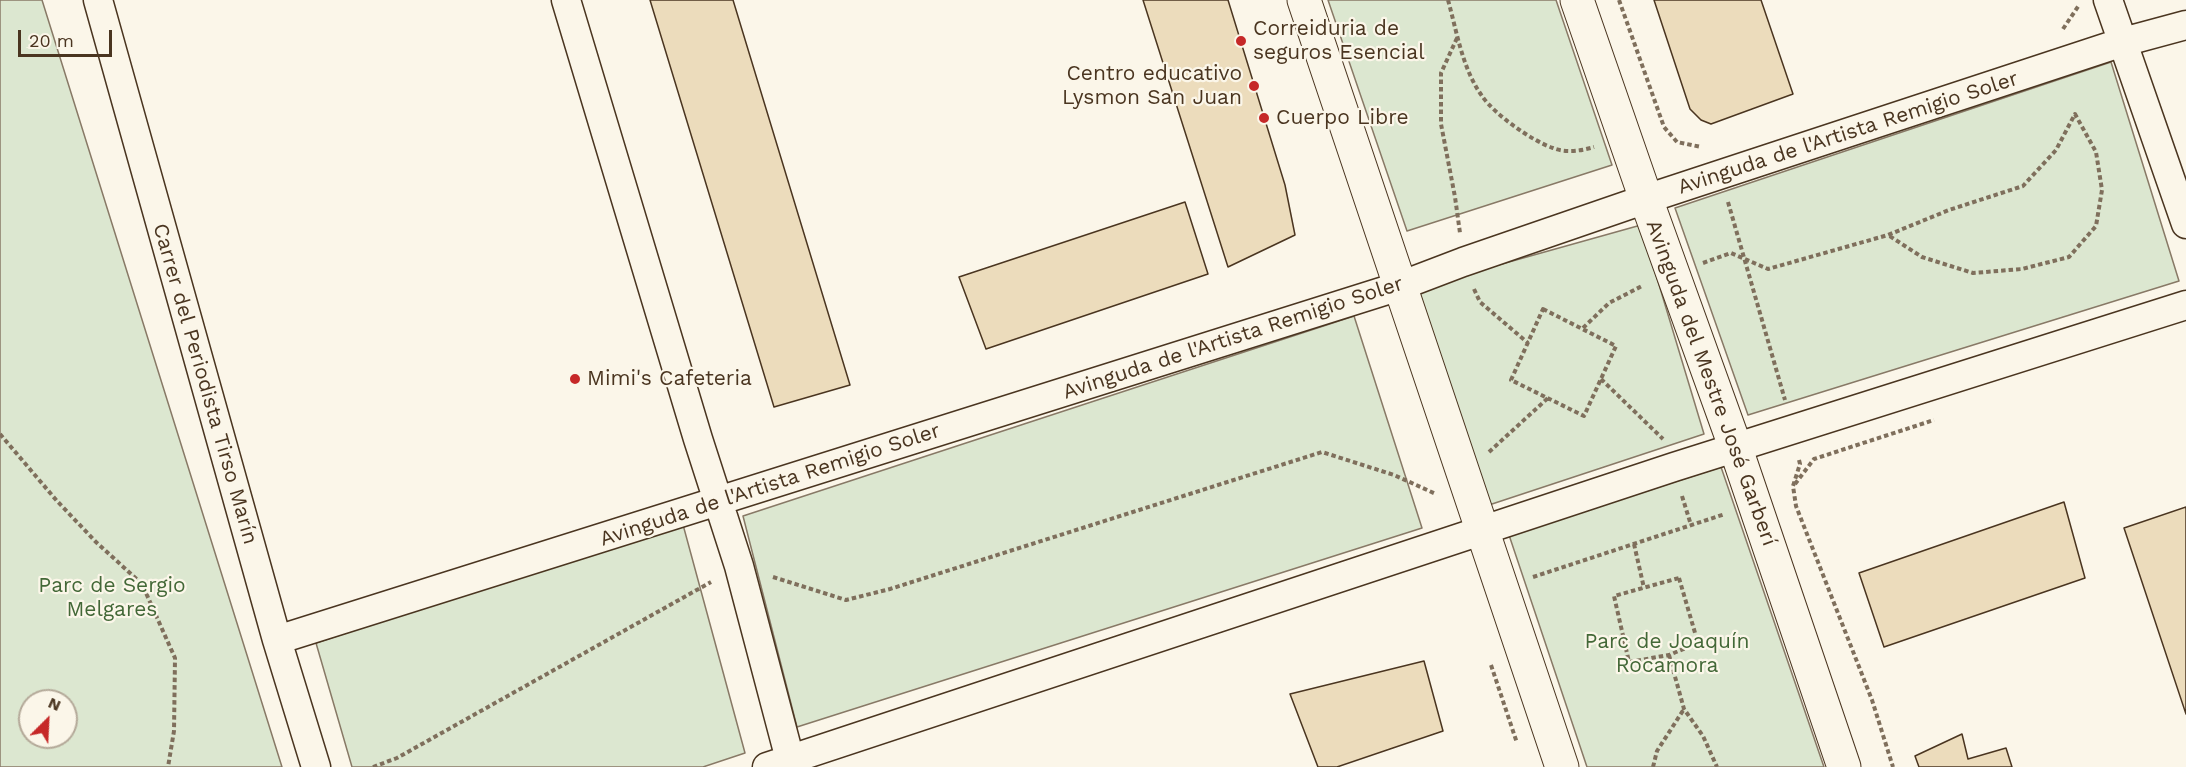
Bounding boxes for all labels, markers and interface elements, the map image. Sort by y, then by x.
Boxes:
place label: Correiduria de seguros Esencial [1253,16,1425,66]
scale bar [21,18,116,56]
text: 20 m [29,30,74,51]
marker: Correiduria de seguros Esencial [1234,34,1248,48]
place label: Centro educativo Lysmon San Juan [1062,61,1242,111]
street label: Avinguda de l'Artista Remigio Soler [1675,66,2021,200]
marker: Centro educativo Lysmon San Juan [1247,79,1261,93]
place label: Cuerpo Libre [1276,105,1409,131]
marker: Cuerpo Libre [1257,111,1271,125]
street label: Avinguda del Mestre José Garberí [1640,217,1782,549]
street label: Carrer del Periodista Tirso Marín [147,221,263,547]
street label: Avinguda de l'Artista Remigio Soler [1060,271,1406,405]
place label: Mimi's Cafeteria [587,366,752,392]
marker: Mimi's Cafeteria [568,372,582,386]
street label: Avinguda de l'Artista Remigio Soler [597,418,943,552]
park label: Parc de Sergio Melgares [38,573,186,623]
park label: Parc de Joaquín Rocamora [1584,629,1750,679]
north arrow [18,689,78,749]
text: N [45,693,64,715]

